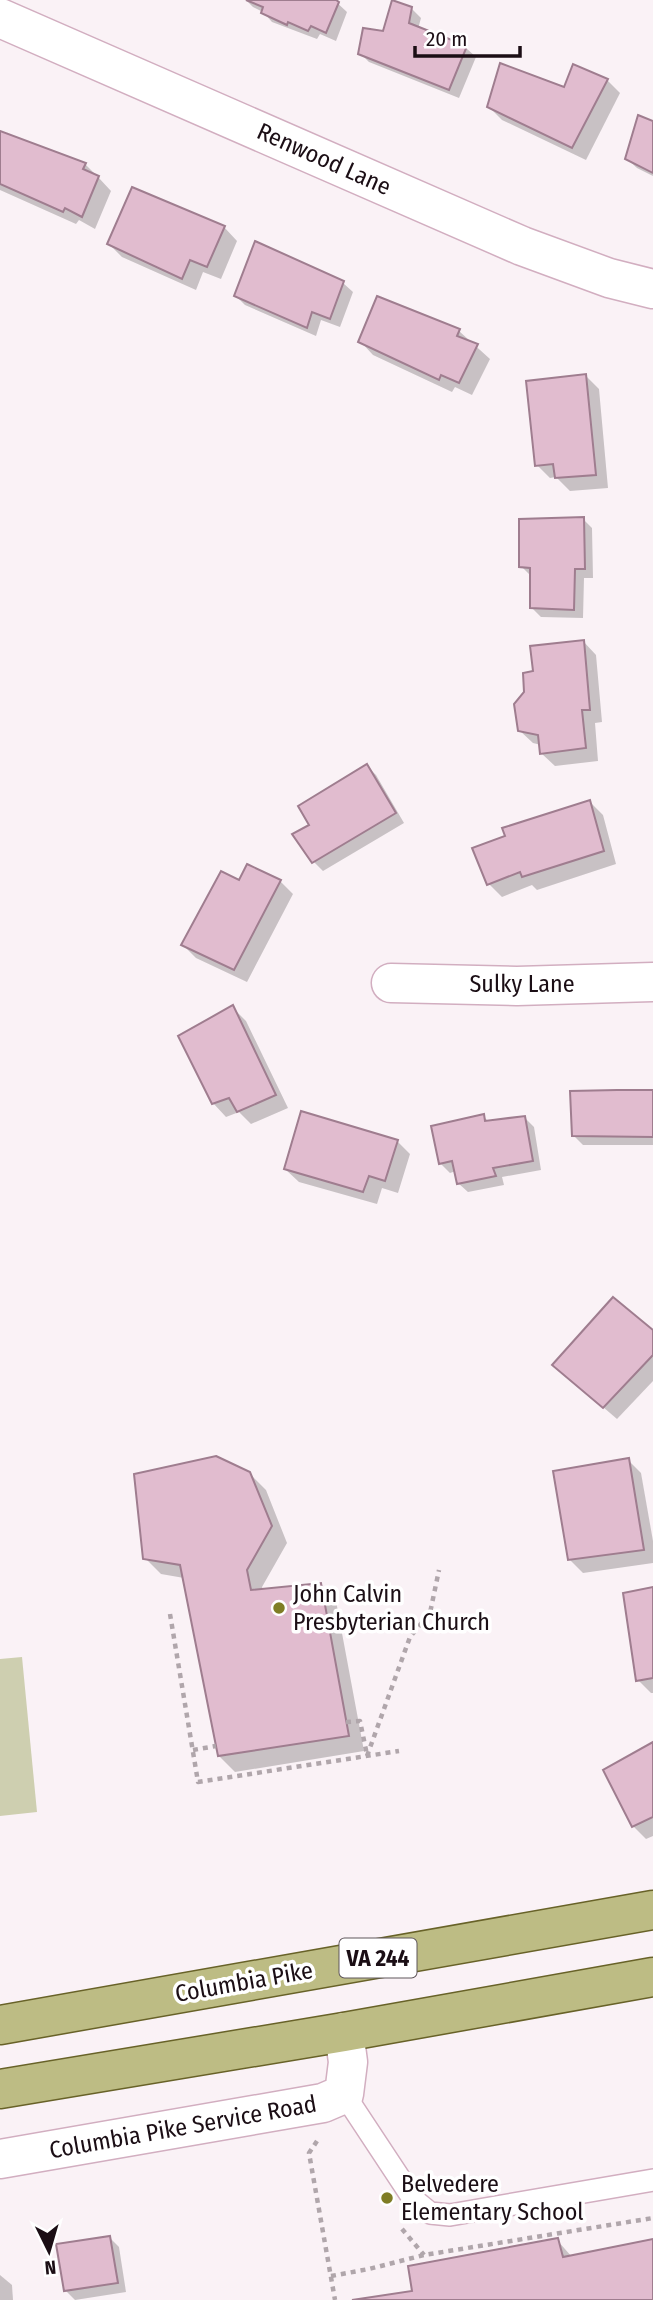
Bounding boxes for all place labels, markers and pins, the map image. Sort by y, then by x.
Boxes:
place label: John Calvin Presbyterian Church [293,1580,490,1636]
marker: John Calvin Presbyterian Church [271,1600,287,1616]
place label: Belvedere Elementary School [401,2170,584,2226]
marker: Belvedere Elementary School [379,2190,395,2206]

